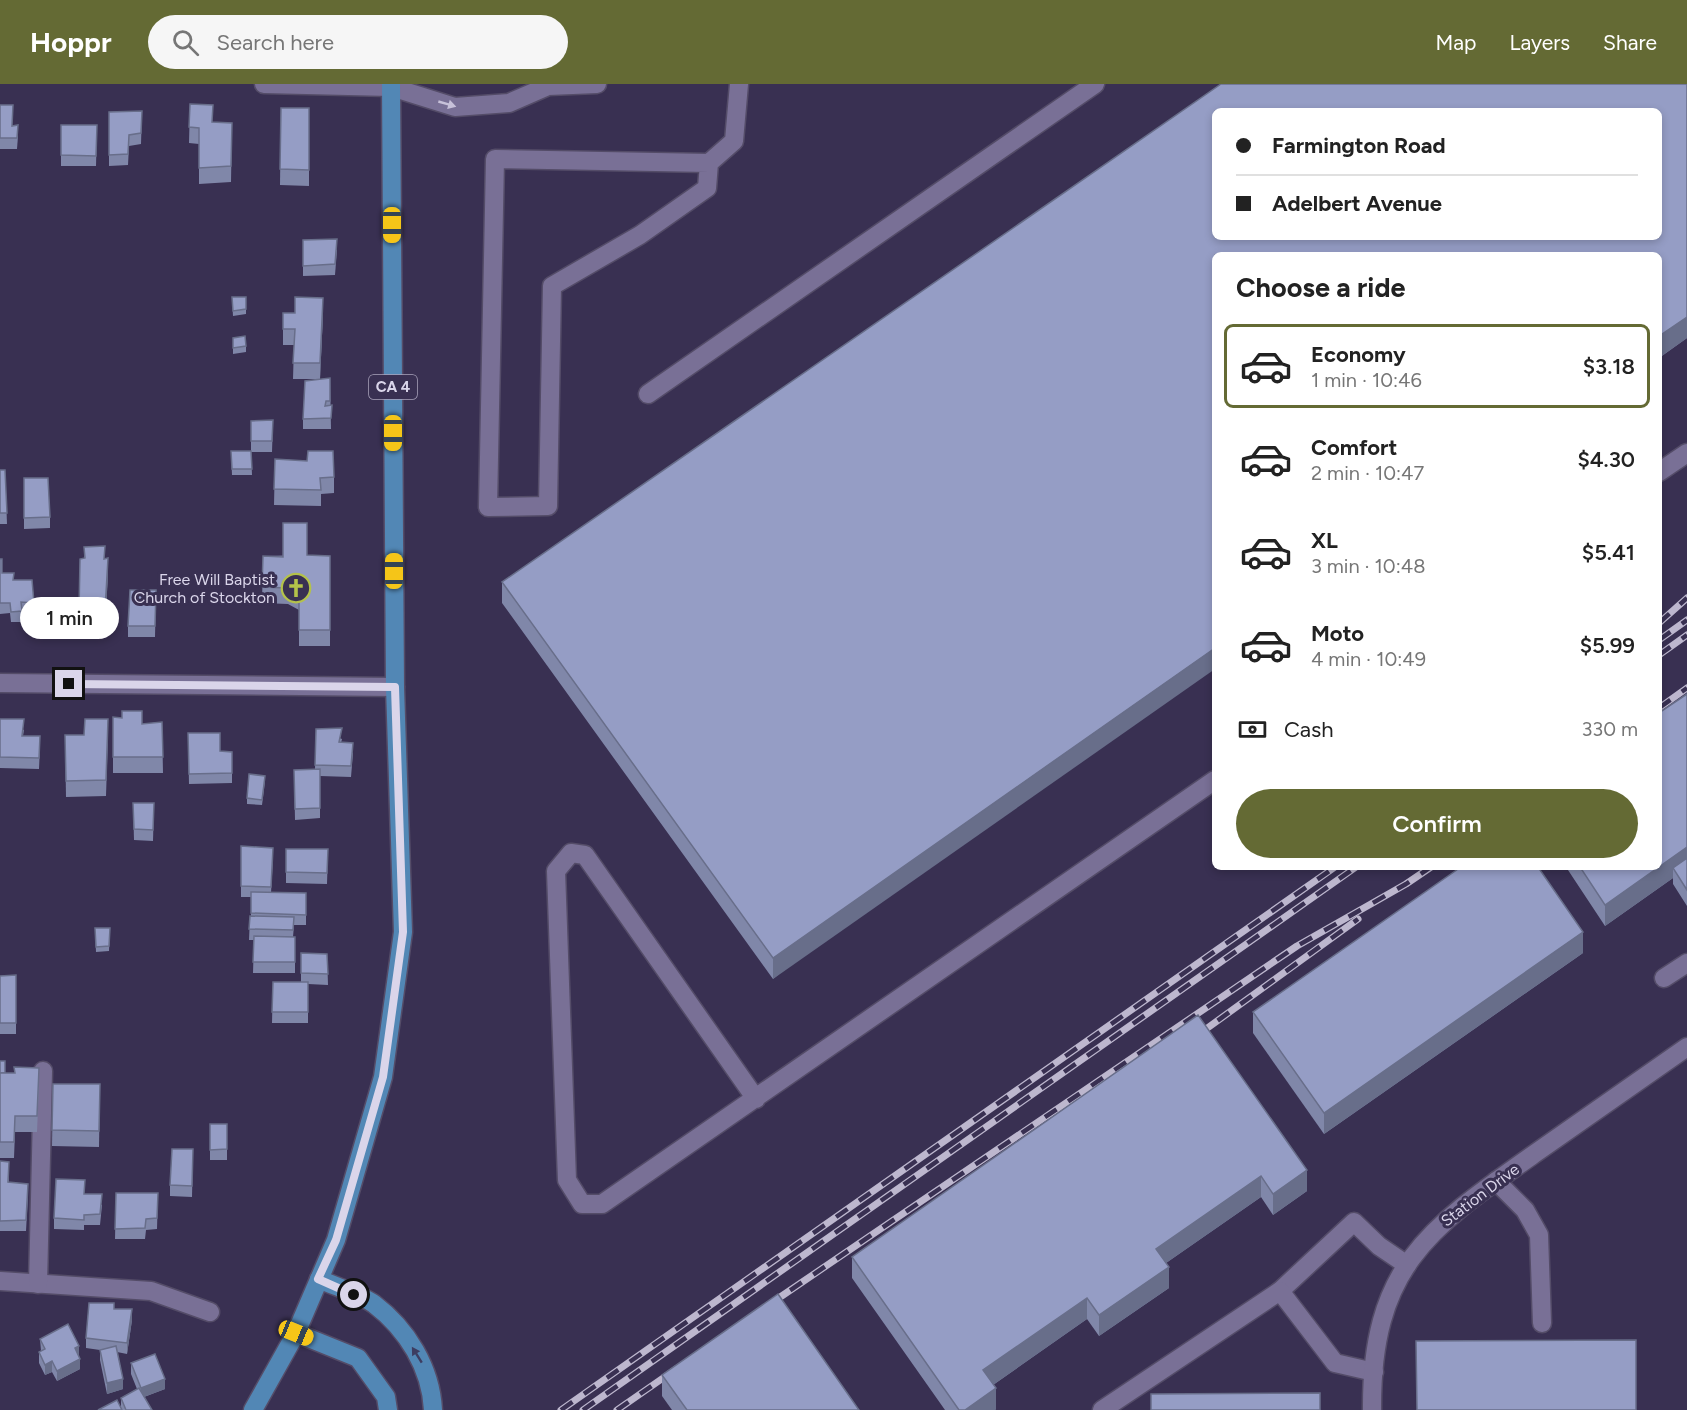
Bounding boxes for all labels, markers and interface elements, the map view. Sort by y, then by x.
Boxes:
search box [148,15,568,69]
text: Hoppr [30,25,112,59]
icon: search [169,26,202,59]
text: Search here [217,29,334,56]
text: Map [1436,30,1476,55]
text: Layers [1509,30,1570,55]
text: Share [1603,30,1657,55]
one-way arrow [438,100,456,109]
text: Farmington Road [1272,132,1446,159]
text: Adelbert Avenue [1272,190,1442,217]
car [383,207,401,243]
text: Choose a ride [1236,271,1405,304]
icon: car [1239,339,1293,393]
text: Economy [1311,341,1406,368]
text: $3.18 [1583,353,1635,380]
text: 1 min · 10:46 [1311,368,1422,392]
road number: CA 4 [369,375,417,399]
car [384,415,402,451]
icon: car [1239,432,1293,486]
text: Comfort [1311,434,1397,461]
text: $4.30 [1577,446,1635,473]
text: 2 min · 10:47 [1311,461,1424,485]
icon: car [1239,525,1293,579]
text: XL [1311,527,1338,554]
text: $5.41 [1582,539,1635,566]
car [385,553,403,589]
text: 3 min · 10:48 [1311,554,1425,578]
place label: Free Will Baptist Church of Stockton [134,570,275,607]
church icon: Free Will Baptist Church of Stockton [280,572,312,604]
callout: 1 min [20,597,118,639]
text: 1 min [46,606,93,630]
icon: car [1239,618,1293,672]
text: Moto [1311,620,1364,647]
text: $5.99 [1580,632,1635,659]
text: 4 min · 10:49 [1311,647,1426,671]
route end [55,670,82,697]
icon: cash [1236,713,1269,746]
text: Cash [1284,716,1334,743]
text: 330 m [1581,717,1638,741]
button: Confirm [1236,789,1638,858]
street label: Station Drive [1437,1159,1523,1231]
route start [340,1281,367,1308]
car [276,1318,316,1348]
one-way arrow [412,1346,423,1363]

